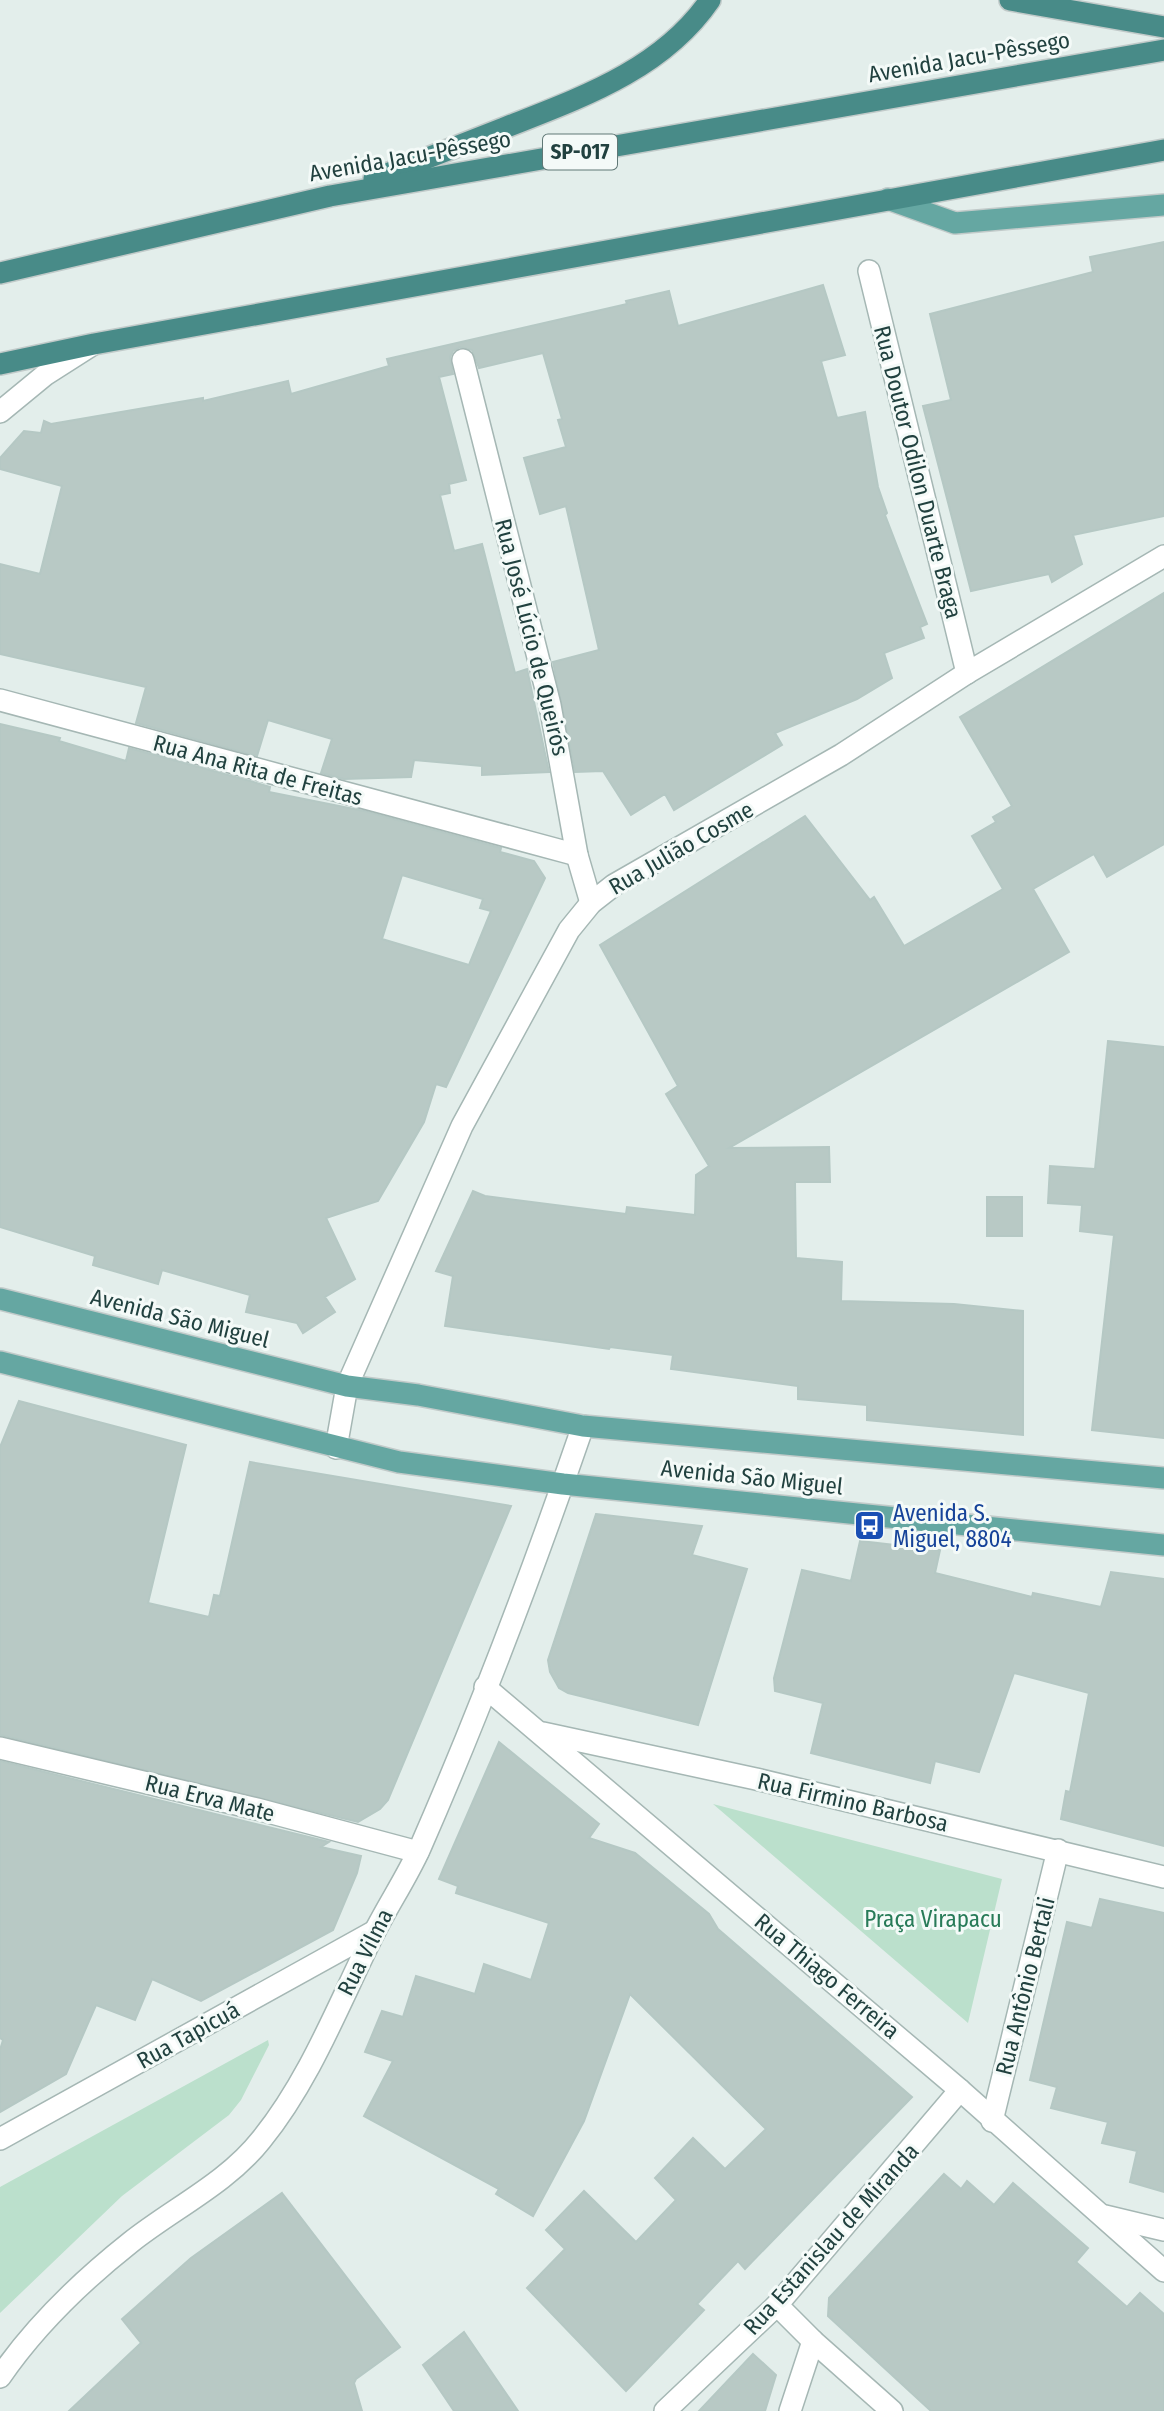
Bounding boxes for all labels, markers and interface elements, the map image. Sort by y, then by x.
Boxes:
street label: Avenida Jacu-Pêssego [866,25,1072,89]
street label: Avenida Jacu-Pêssego [307,124,513,188]
road number: SP-017 [543,134,617,170]
street label: Rua Doutor Odilon Duarte Braga [868,323,968,621]
street label: Rua José Lúcio de Queirós [489,516,575,759]
street label: Rua Ana Rita de Freitas [150,729,366,811]
street label: Rua Julião Cosme [604,795,758,901]
street label: Avenida São Miguel [88,1282,272,1354]
street label: Avenida São Miguel [660,1454,844,1500]
place label: Avenida S. Miguel, 8804 [893,1499,1012,1553]
bus stop icon: Avenida S. Miguel, 8804 [853,1509,887,1543]
street label: Rua Firmino Barbosa [755,1766,951,1838]
street label: Rua Erva Mate [142,1768,278,1828]
street label: Rua Antônio Bertali [989,1894,1061,2078]
street label: Rua Vilma [331,1904,399,2000]
park label: Praça Virapacu [864,1905,1002,1933]
street label: Rua Thiago Ferreira [749,1907,905,2045]
street label: Rua Tapicuá [132,1995,244,2075]
street label: Rua Estanislau de Miranda [738,2137,924,2341]

